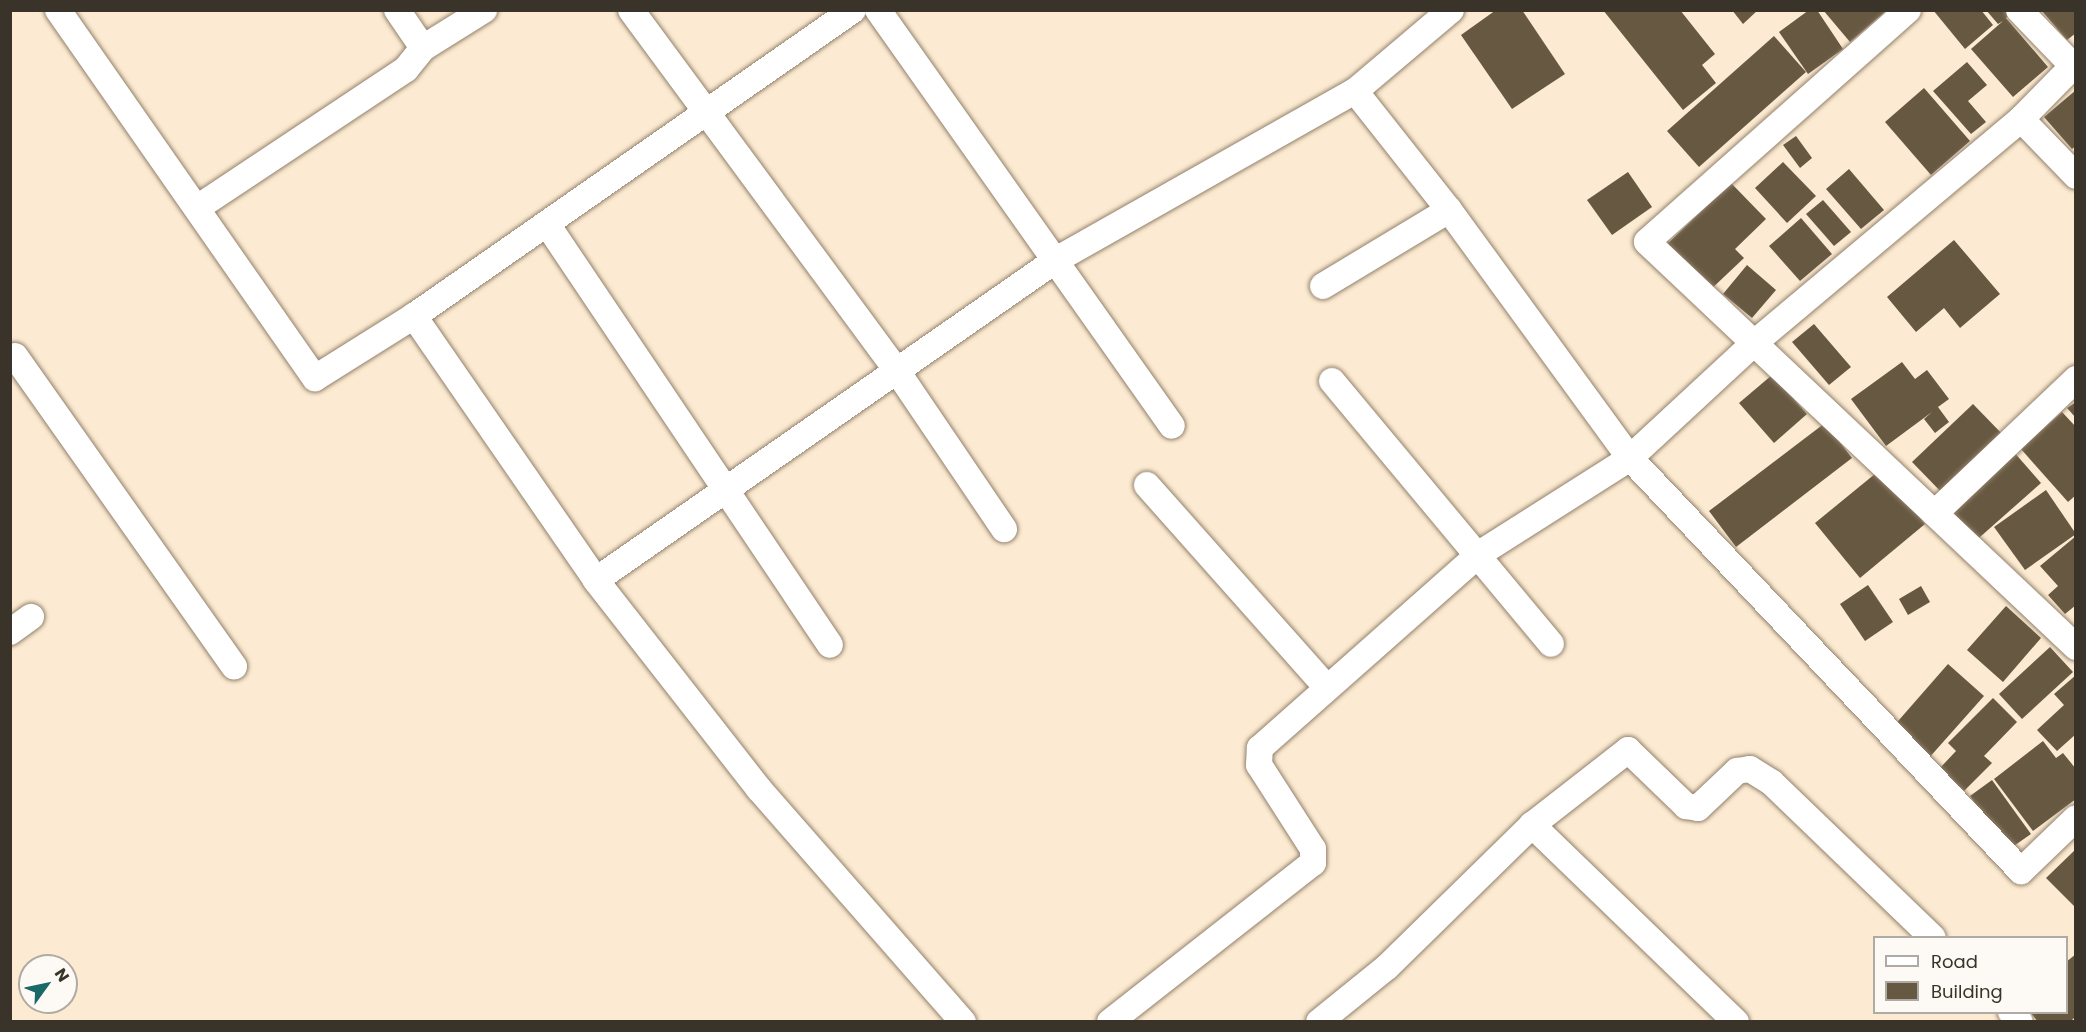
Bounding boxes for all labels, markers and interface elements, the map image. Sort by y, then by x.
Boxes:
legend [1873,936,2068,1014]
text: Road [1931,949,1978,974]
north arrow [18,954,78,1014]
text: N [49,964,75,986]
text: Building [1931,979,2003,1004]

